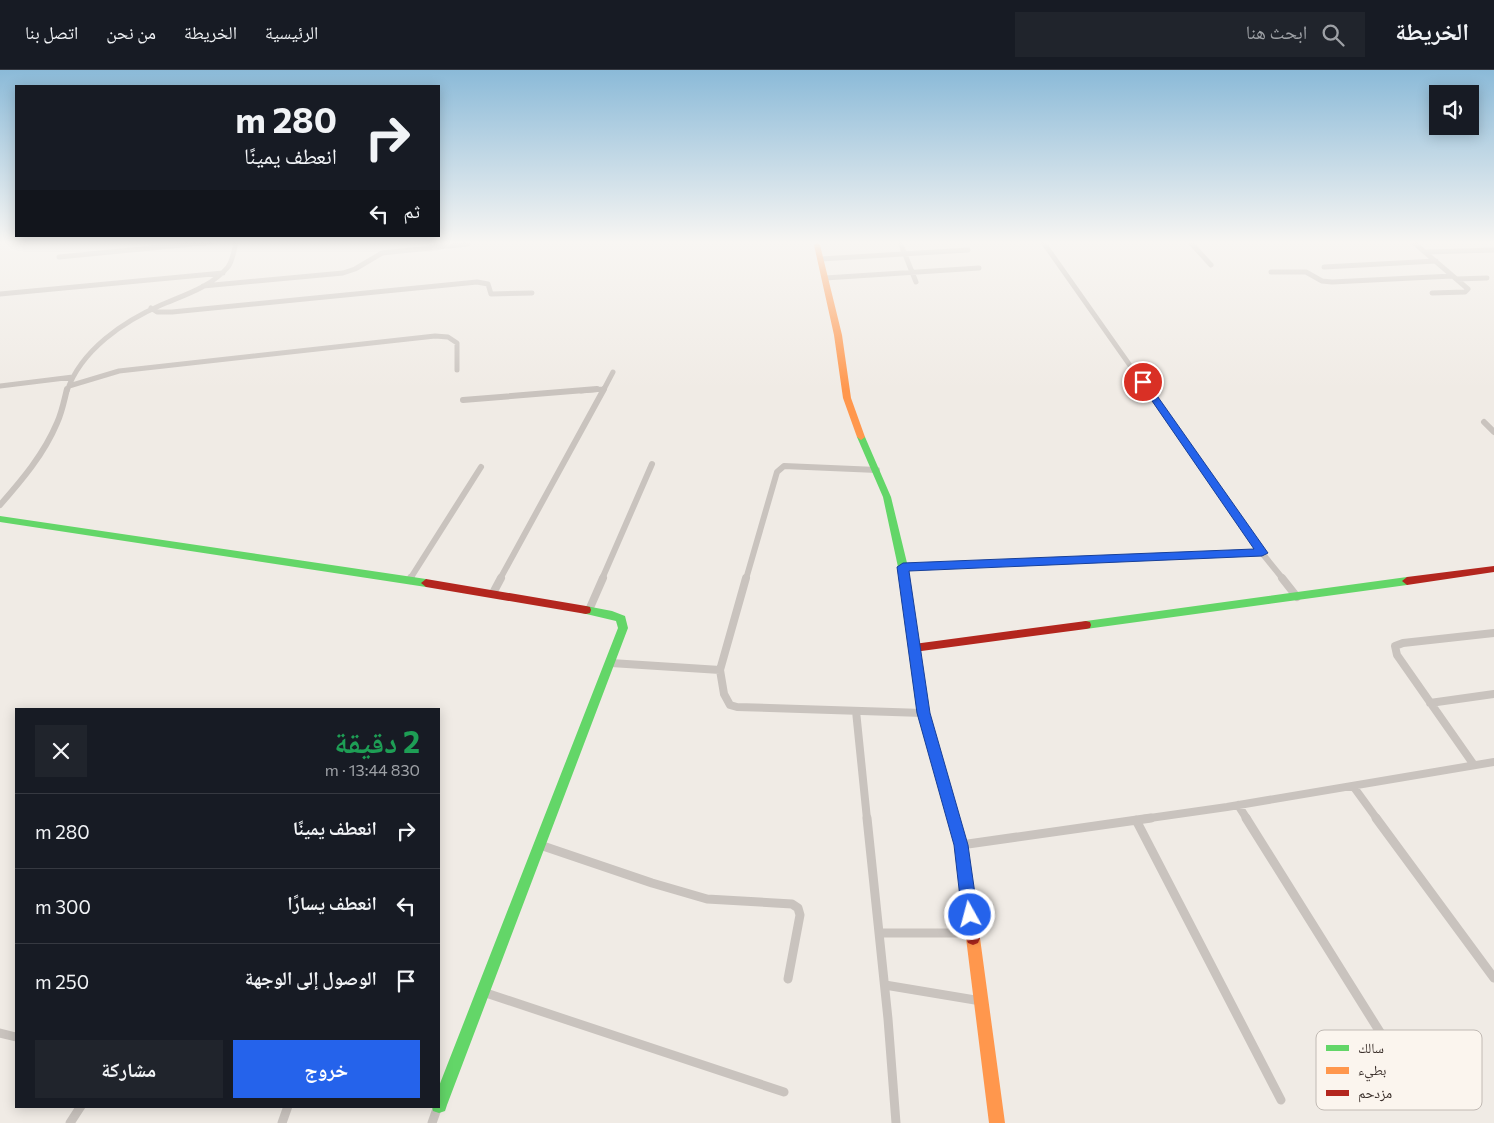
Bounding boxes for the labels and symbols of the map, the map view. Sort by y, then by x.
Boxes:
pin [1122,361,1164,403]
position arrow [943,888,995,940]
legend [1316,1030,1482,1110]
text: سالك [1358,1039,1384,1056]
text: بطيء [1358,1061,1387,1082]
text: مزدحم [1358,1084,1392,1103]

